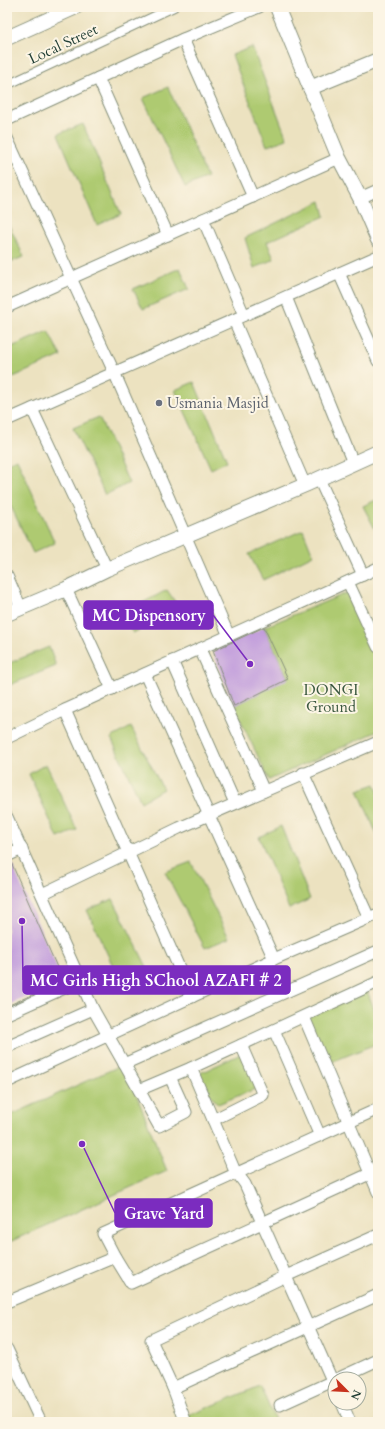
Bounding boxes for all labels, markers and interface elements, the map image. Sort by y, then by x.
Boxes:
street label: Local Street [25,19,101,69]
place label: Usmania Masjid [167,393,269,413]
marker: Usmania Masjid [154,398,164,408]
callout: MC Dispensory [84,601,213,629]
text: MC Dispensory [92,605,206,627]
park label: DONGI Ground [304,680,358,717]
callout: MC Girls High SChool AZAFI # 2 [23,966,290,994]
text: MC Girls High SChool AZAFI # 2 [30,970,282,992]
callout: Grave Yard [115,1199,212,1227]
text: Grave Yard [124,1203,204,1225]
north arrow [327,1371,367,1411]
text: N [347,1387,364,1403]

